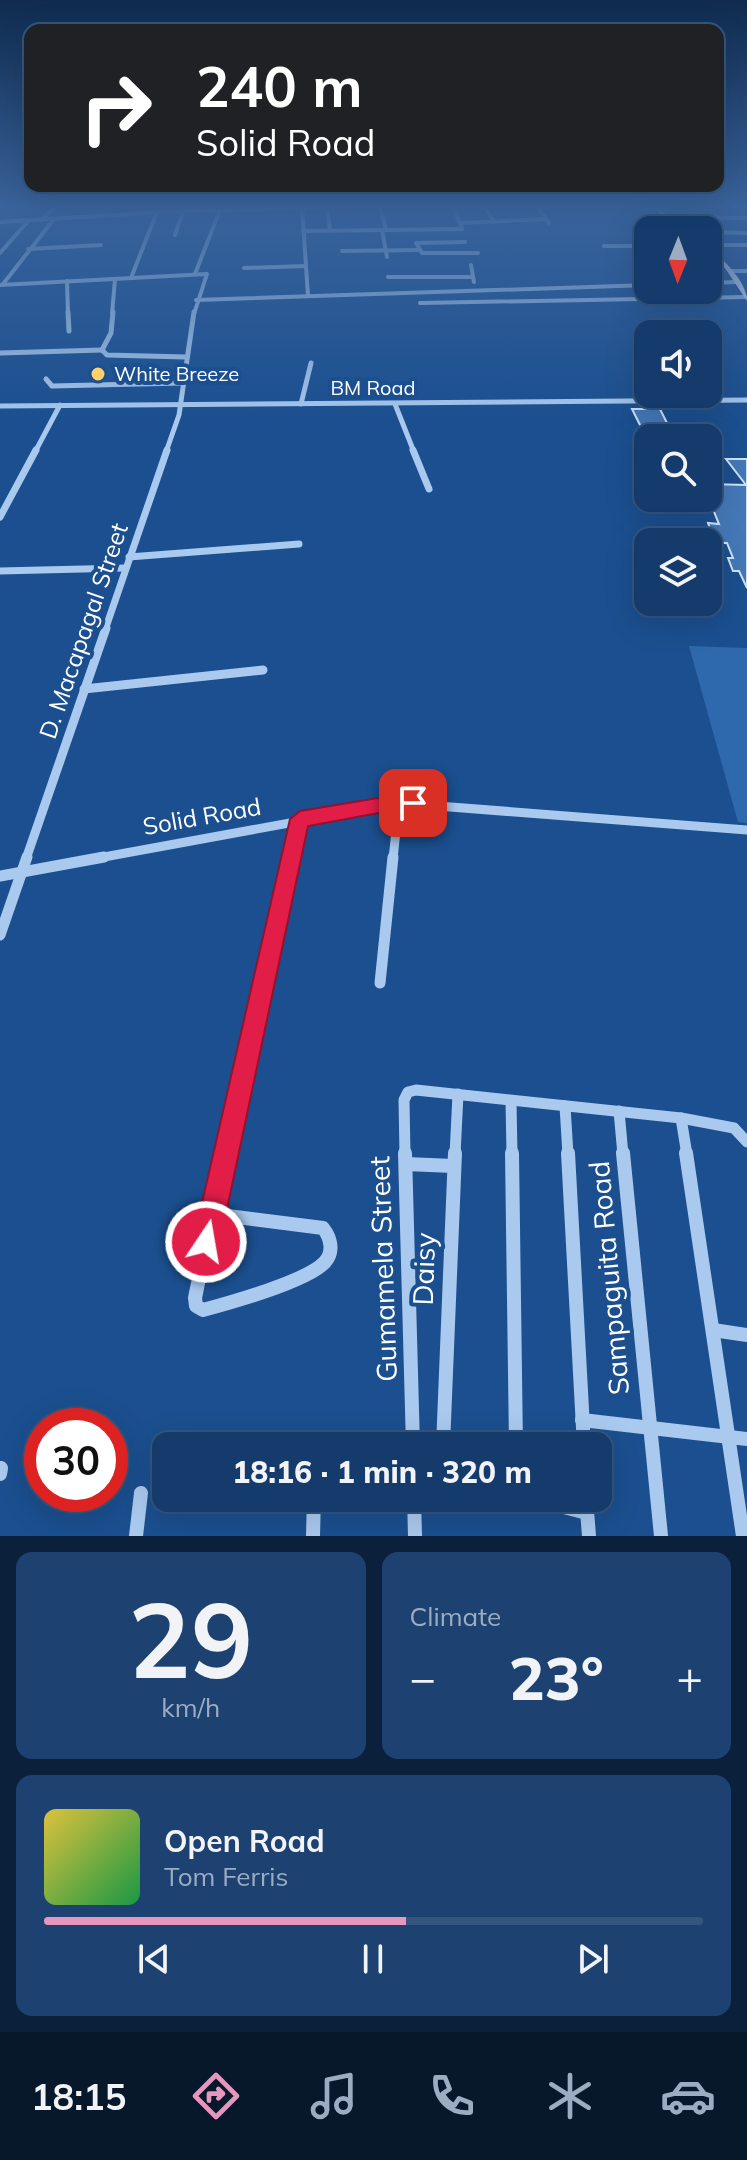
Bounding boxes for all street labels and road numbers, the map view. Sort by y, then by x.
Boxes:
street label: BM Road [330,375,416,400]
street label: D. Macapagal Street [32,519,134,742]
street label: Solid Road [140,791,263,841]
street label: Gumamela Street [361,1155,404,1383]
street label: Sampaguita Road [581,1160,636,1396]
street label: Daisy [405,1232,442,1306]

